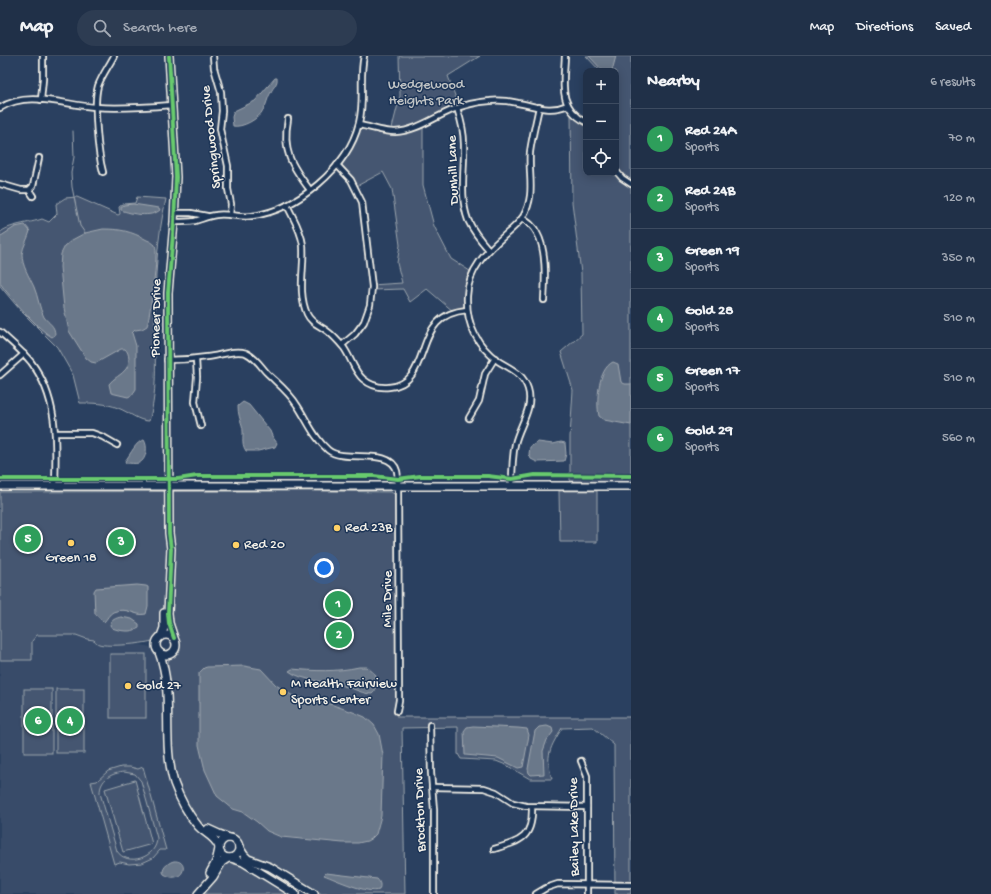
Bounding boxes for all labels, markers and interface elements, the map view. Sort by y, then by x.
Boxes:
search box [77,10,357,46]
text: Map [20,16,53,39]
icon: search [91,17,113,39]
text: Search here [123,19,197,37]
text: Map [810,19,834,36]
text: Directions [856,19,913,36]
text: Saved [935,19,971,36]
map controls [583,68,619,176]
button: + [583,68,619,104]
text: Nearby [647,72,700,92]
text: 6 results [930,75,975,90]
park label: Wedgewood Heights Park [388,77,466,110]
street label: Springwood Drive [198,84,226,189]
button: − [583,104,619,140]
text: Red 24A [685,122,736,140]
text: 1 [657,131,663,146]
text: 70 m [949,131,975,146]
street label: Dunhill Lane [444,134,464,206]
button: locate [583,140,619,176]
text: Sports [685,140,719,155]
text: Red 24B [685,182,735,200]
text: 2 [657,191,663,206]
text: 120 m [944,191,975,206]
text: Sports [685,200,719,215]
text: Green 19 [685,242,740,260]
text: 3 [657,251,663,266]
text: 350 m [942,251,975,266]
text: Sports [685,260,719,275]
street label: Pioneer Drive [148,278,166,358]
text: Gold 28 [685,302,733,320]
text: 4 [657,311,663,326]
text: 510 m [943,311,975,326]
text: Sports [685,320,719,335]
text: Green 17 [685,362,740,380]
text: 5 [657,371,663,386]
text: 510 m [943,371,975,386]
text: Sports [685,380,719,395]
text: Gold 29 [685,422,733,440]
text: 6 [657,431,663,446]
text: 560 m [942,431,975,446]
text: Sports [685,440,719,455]
place label: Red 23B [345,520,393,537]
marker: Red 23B [332,523,342,533]
pin: 5 [15,524,41,554]
pin: 3 [108,527,134,557]
place label: Red 20 [244,537,285,554]
marker: Green 18 [66,538,76,548]
marker: Red 20 [231,540,241,550]
place label: Green 18 [45,550,97,567]
your location [314,558,334,578]
street label: Mile Drive [380,570,397,627]
pin: 1 [325,589,351,619]
pin: 2 [326,620,352,650]
place label: M Health Fairview Sports Center [291,676,397,709]
place label: Gold 27 [136,678,182,695]
marker: Gold 27 [123,681,133,691]
marker: M Health Fairview Sports Center [278,687,288,697]
pin: 6 [25,706,51,736]
pin: 4 [57,706,83,736]
street label: Brockton Drive [411,767,431,853]
street label: Bailey Lake Drive [566,777,584,877]

